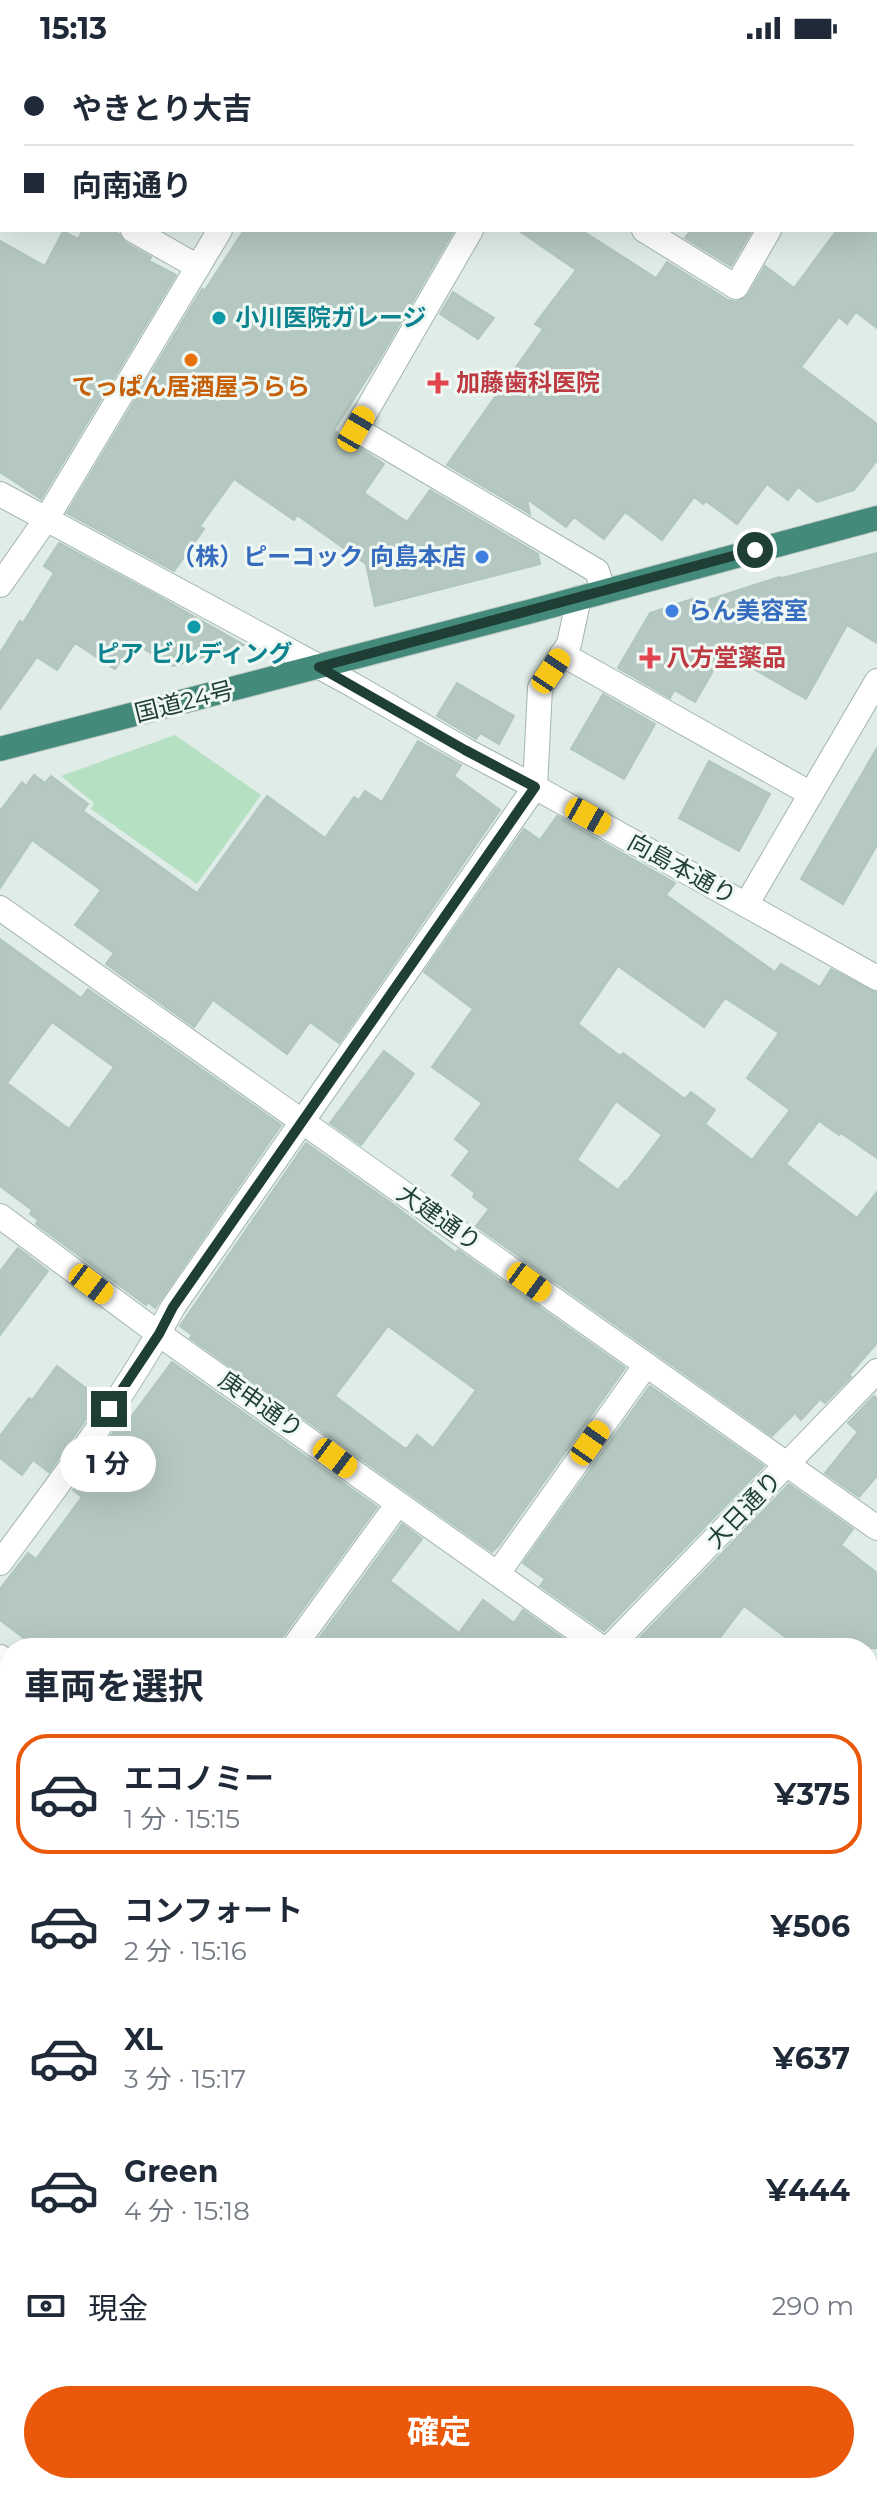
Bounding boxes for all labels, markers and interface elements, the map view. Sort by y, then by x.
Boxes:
text: 15:13 [40,10,107,47]
text: やきとり大吉 [72,90,252,127]
text: 向南通り [72,167,192,204]
place label: 小川医院ガレージ [235,303,427,332]
marker: 小川医院ガレージ [210,309,228,327]
marker: てっぱん居酒屋うらら [182,351,200,369]
place label: 加藤歯科医院 [456,368,600,397]
place label: てっぱん居酒屋うらら [72,372,310,401]
marker: 加藤歯科医院 [427,372,449,394]
car [334,402,378,456]
route start [737,532,773,568]
place label: （株）ピーコック 向島本店 [171,542,466,571]
marker: （株）ピーコック 向島本店 [473,548,491,566]
place label: らん美容室 [688,596,808,625]
marker: らん美容室 [663,602,681,620]
marker: ピア ビルディング [185,618,203,636]
place label: ピア ビルディング [95,639,293,668]
place label: 八方堂薬品 [666,643,786,672]
car [528,644,574,698]
marker: 八方堂薬品 [641,649,659,667]
street label: 国道24号 [131,675,236,728]
car [561,794,615,838]
street label: 向島本通り [623,827,742,910]
street label: 大建通り [392,1178,487,1257]
car [503,1258,555,1306]
car [65,1260,117,1308]
street label: 庚申通り [214,1365,309,1444]
route end [91,1391,127,1427]
car [566,1416,614,1470]
car [309,1434,361,1482]
callout: 1 分 [61,1437,157,1493]
text: 1 分 [86,1448,130,1480]
street label: 大日通り [700,1465,787,1554]
text: 車両を選択 [24,1664,204,1708]
icon: car [28,1758,100,1830]
text: エコノミー [124,1760,274,1797]
text: ¥375 [774,1776,850,1813]
text: 1 分 · 15:15 [124,1803,240,1835]
icon: car [28,1890,100,1962]
text: コンフォート [124,1892,303,1929]
text: ¥506 [771,1908,850,1945]
text: 2 分 · 15:16 [124,1935,247,1967]
text: XL [124,2021,163,2058]
icon: car [28,2022,100,2094]
text: ¥637 [773,2040,850,2077]
text: 3 分 · 15:17 [124,2063,246,2095]
text: Green [124,2153,218,2190]
icon: car [28,2154,100,2226]
text: ¥444 [766,2172,850,2209]
text: 4 分 · 15:18 [124,2195,250,2227]
icon: cash [24,2284,68,2328]
text: 現金 [88,2290,148,2327]
text: 290 m [772,2290,854,2322]
button: 確定 [24,2386,854,2478]

